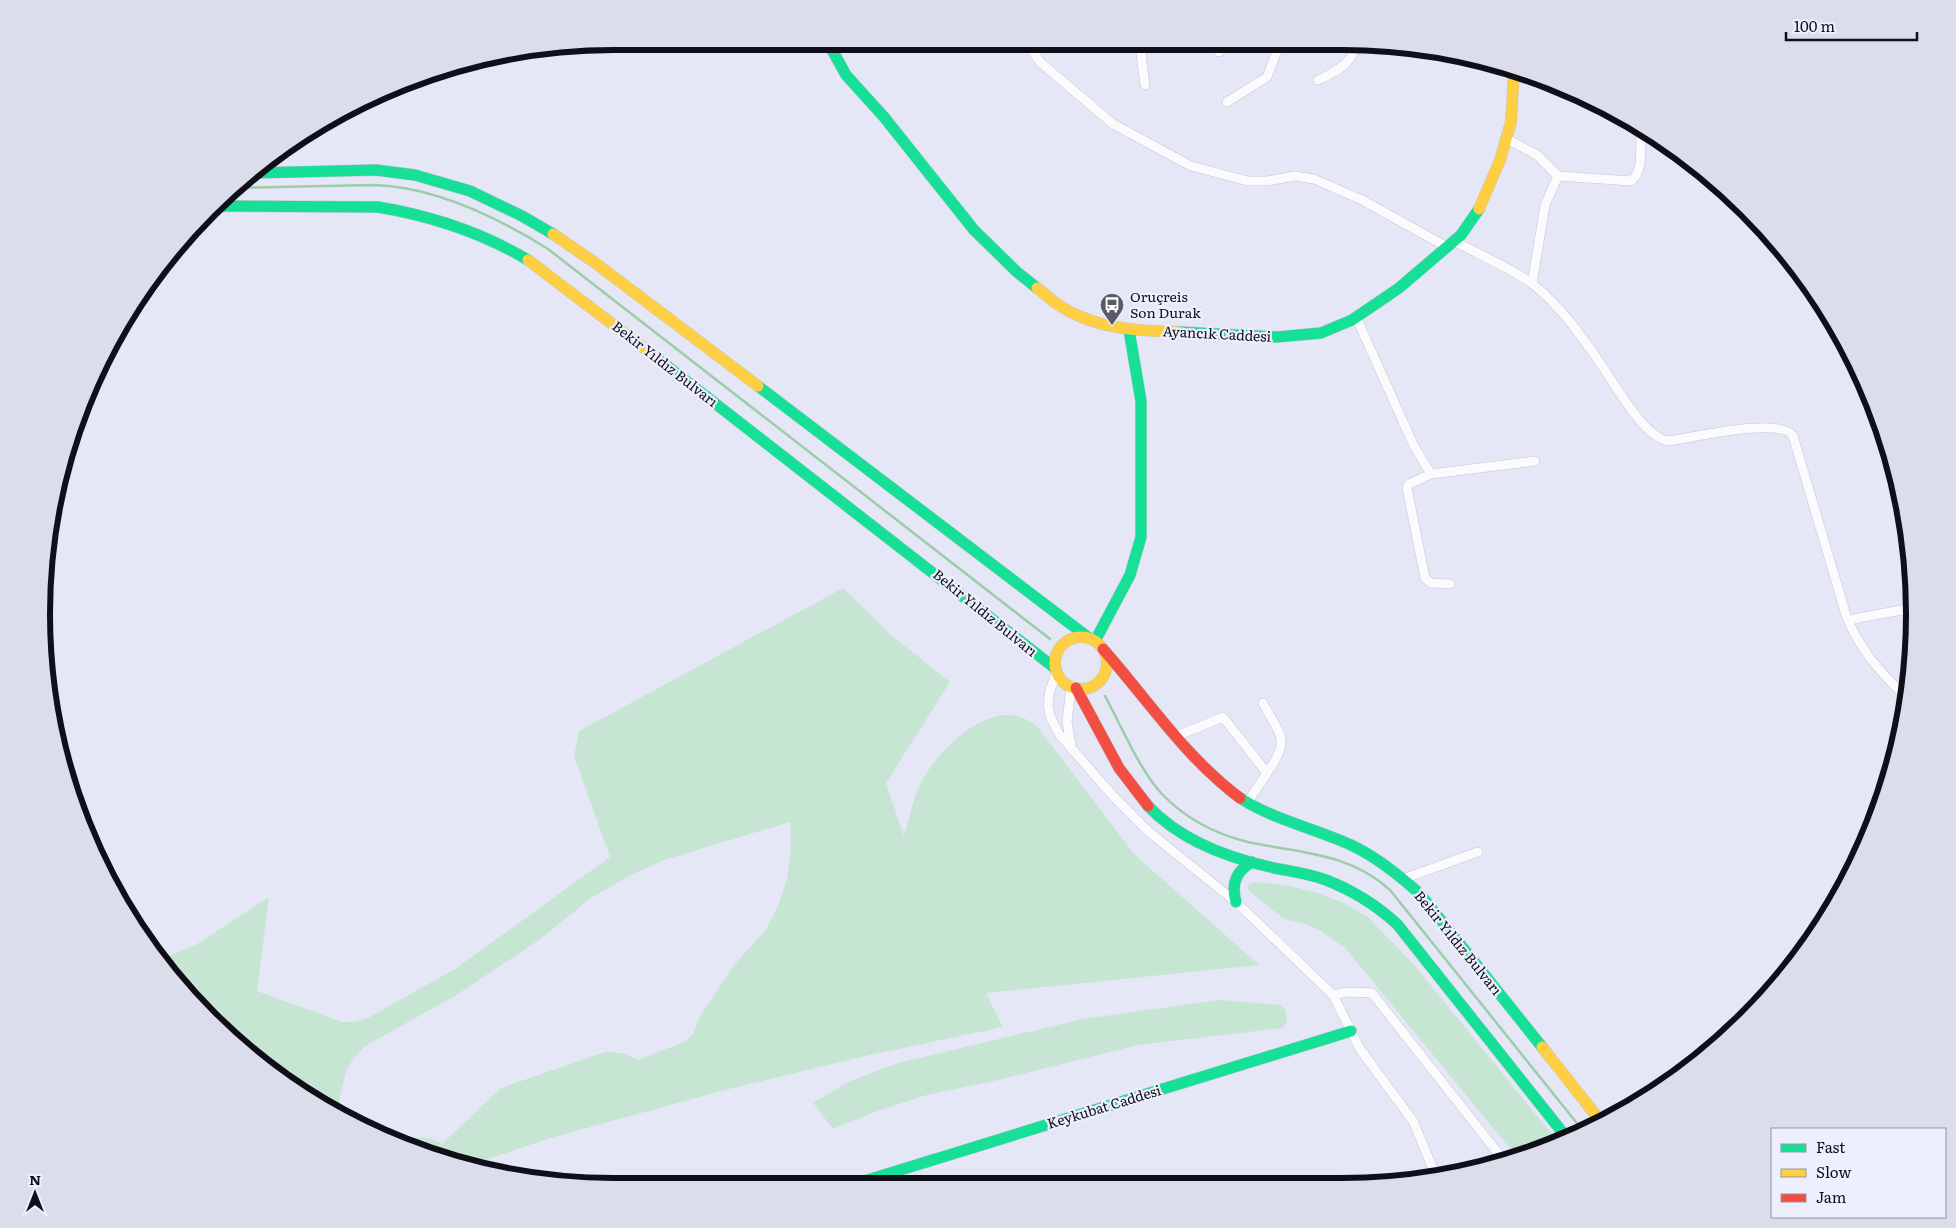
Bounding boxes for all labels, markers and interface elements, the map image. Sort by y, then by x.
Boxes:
scale bar [1786,10,1917,42]
text: 100 m [1794,14,1835,37]
place label: Oruçreis Son Durak [1130,286,1201,322]
bus stop icon: Oruçreis Son Durak [1099,292,1125,326]
street label: Bekir Yıldız Bulvarı [609,316,723,411]
street label: Ayancık Caddesi [1162,320,1272,346]
street label: Bekir Yıldız Bulvarı [929,564,1042,661]
street label: Bekir Yıldız Bulvarı [1410,886,1507,999]
street label: Keykubat Caddesi [1044,1079,1163,1133]
legend [1771,1128,1946,1218]
text: Fast [1816,1135,1845,1158]
text: Slow [1816,1160,1851,1183]
north arrow [10,1168,60,1218]
text: N [29,1169,41,1189]
text: Jam [1816,1185,1847,1208]

